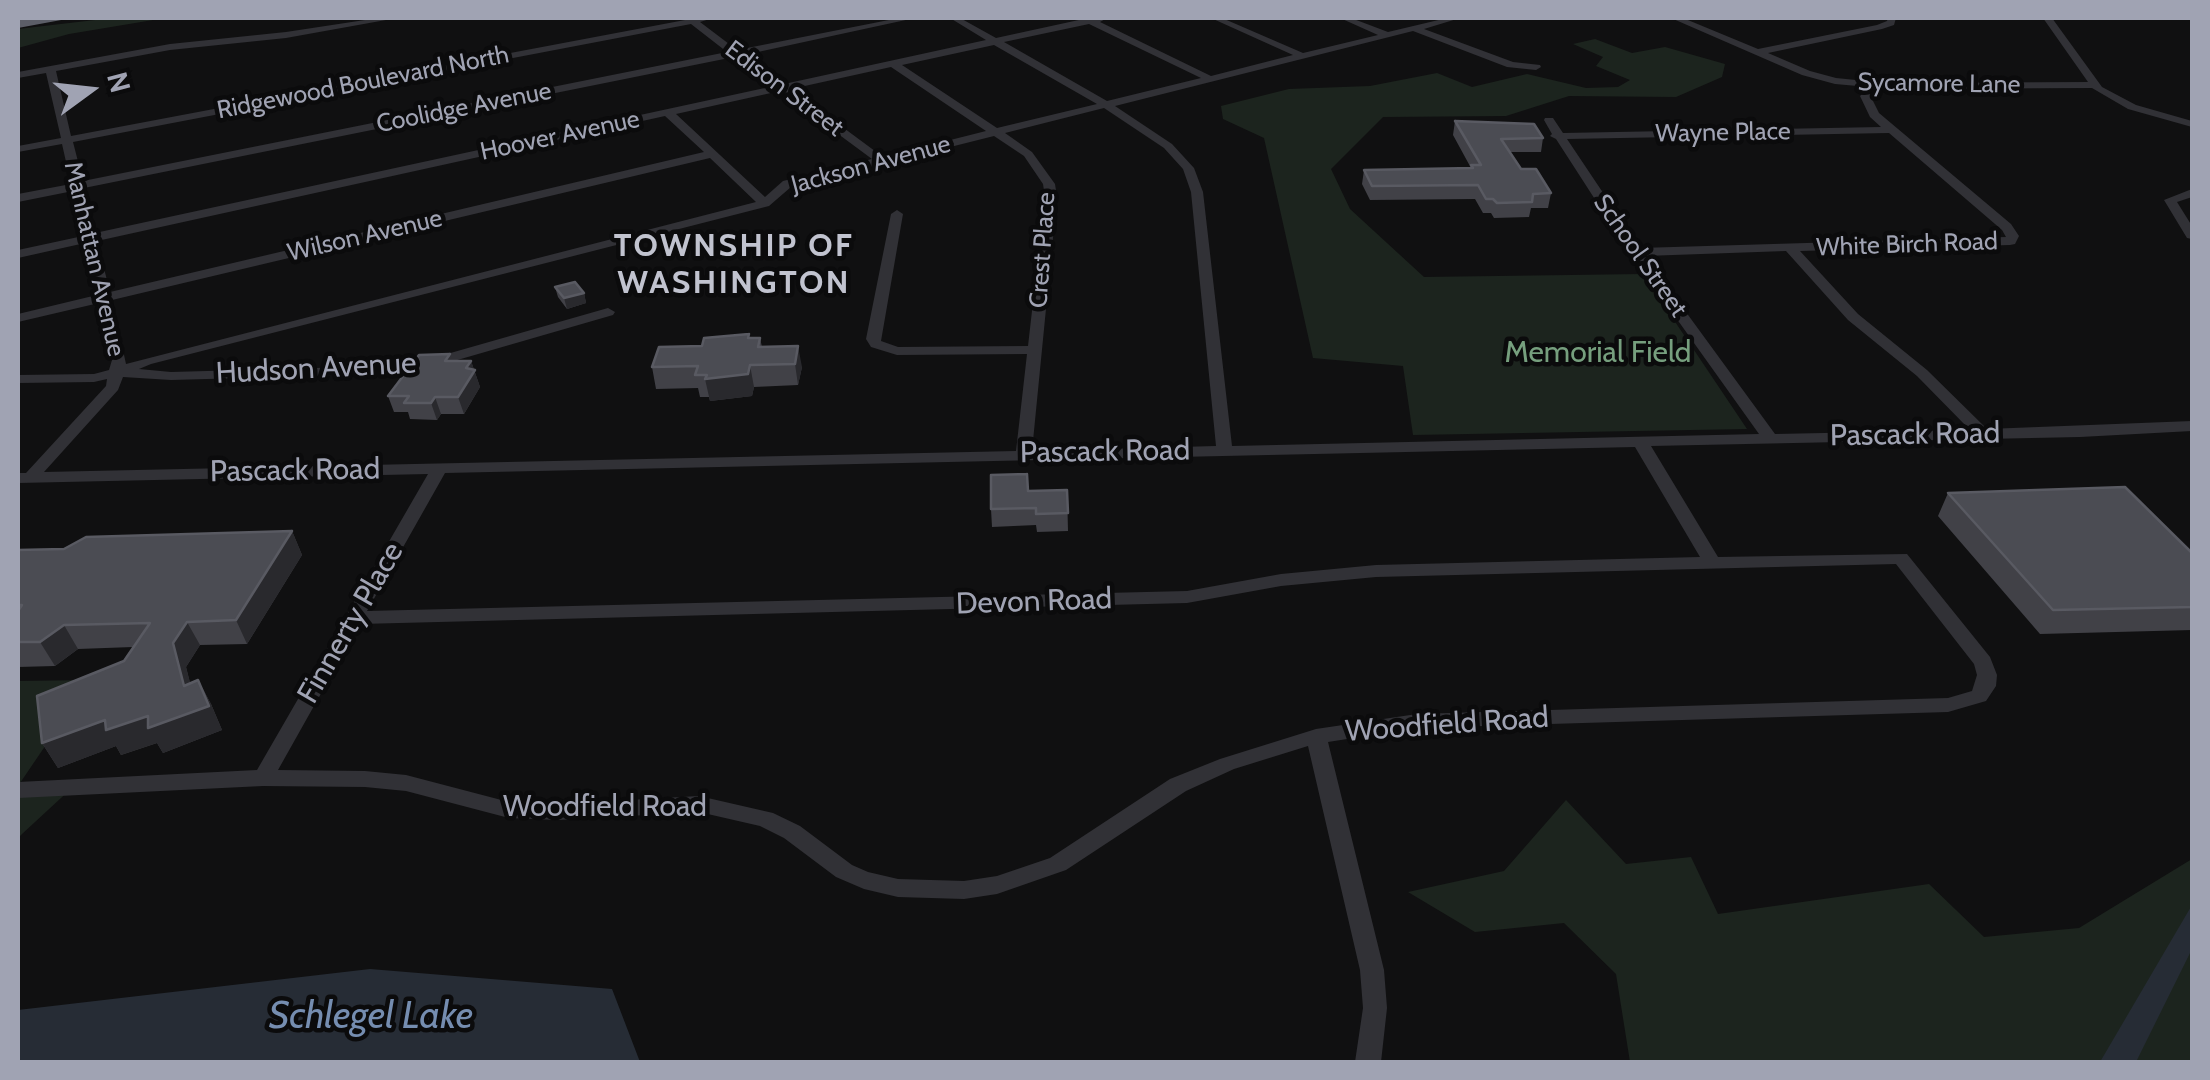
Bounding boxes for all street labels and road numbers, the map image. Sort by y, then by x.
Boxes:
street label: Edison Street [719,35,849,143]
street label: Ridgewood Boulevard North [215,40,511,126]
street label: Sycamore Lane [1857,68,2021,100]
street label: Coolidge Avenue [374,76,554,140]
street label: Hoover Avenue [478,104,642,168]
street label: Wayne Place [1655,117,1791,149]
street label: Jackson Avenue [788,129,954,201]
street label: Manhattan Avenue [57,159,131,359]
street label: School Street [1587,189,1693,323]
street label: Crest Place [1024,191,1062,309]
street label: Wilson Avenue [285,204,445,268]
street label: White Birch Road [1816,227,1998,263]
street label: Hudson Avenue [215,346,417,392]
street label: Pascack Road [1829,416,2001,454]
street label: Pascack Road [1019,433,1191,471]
street label: Pascack Road [209,452,381,490]
street label: Finnerty Place [291,536,411,710]
street label: Devon Road [955,581,1113,623]
street label: Woodfield Road [1344,700,1550,750]
street label: Woodfield Road [503,789,707,825]

